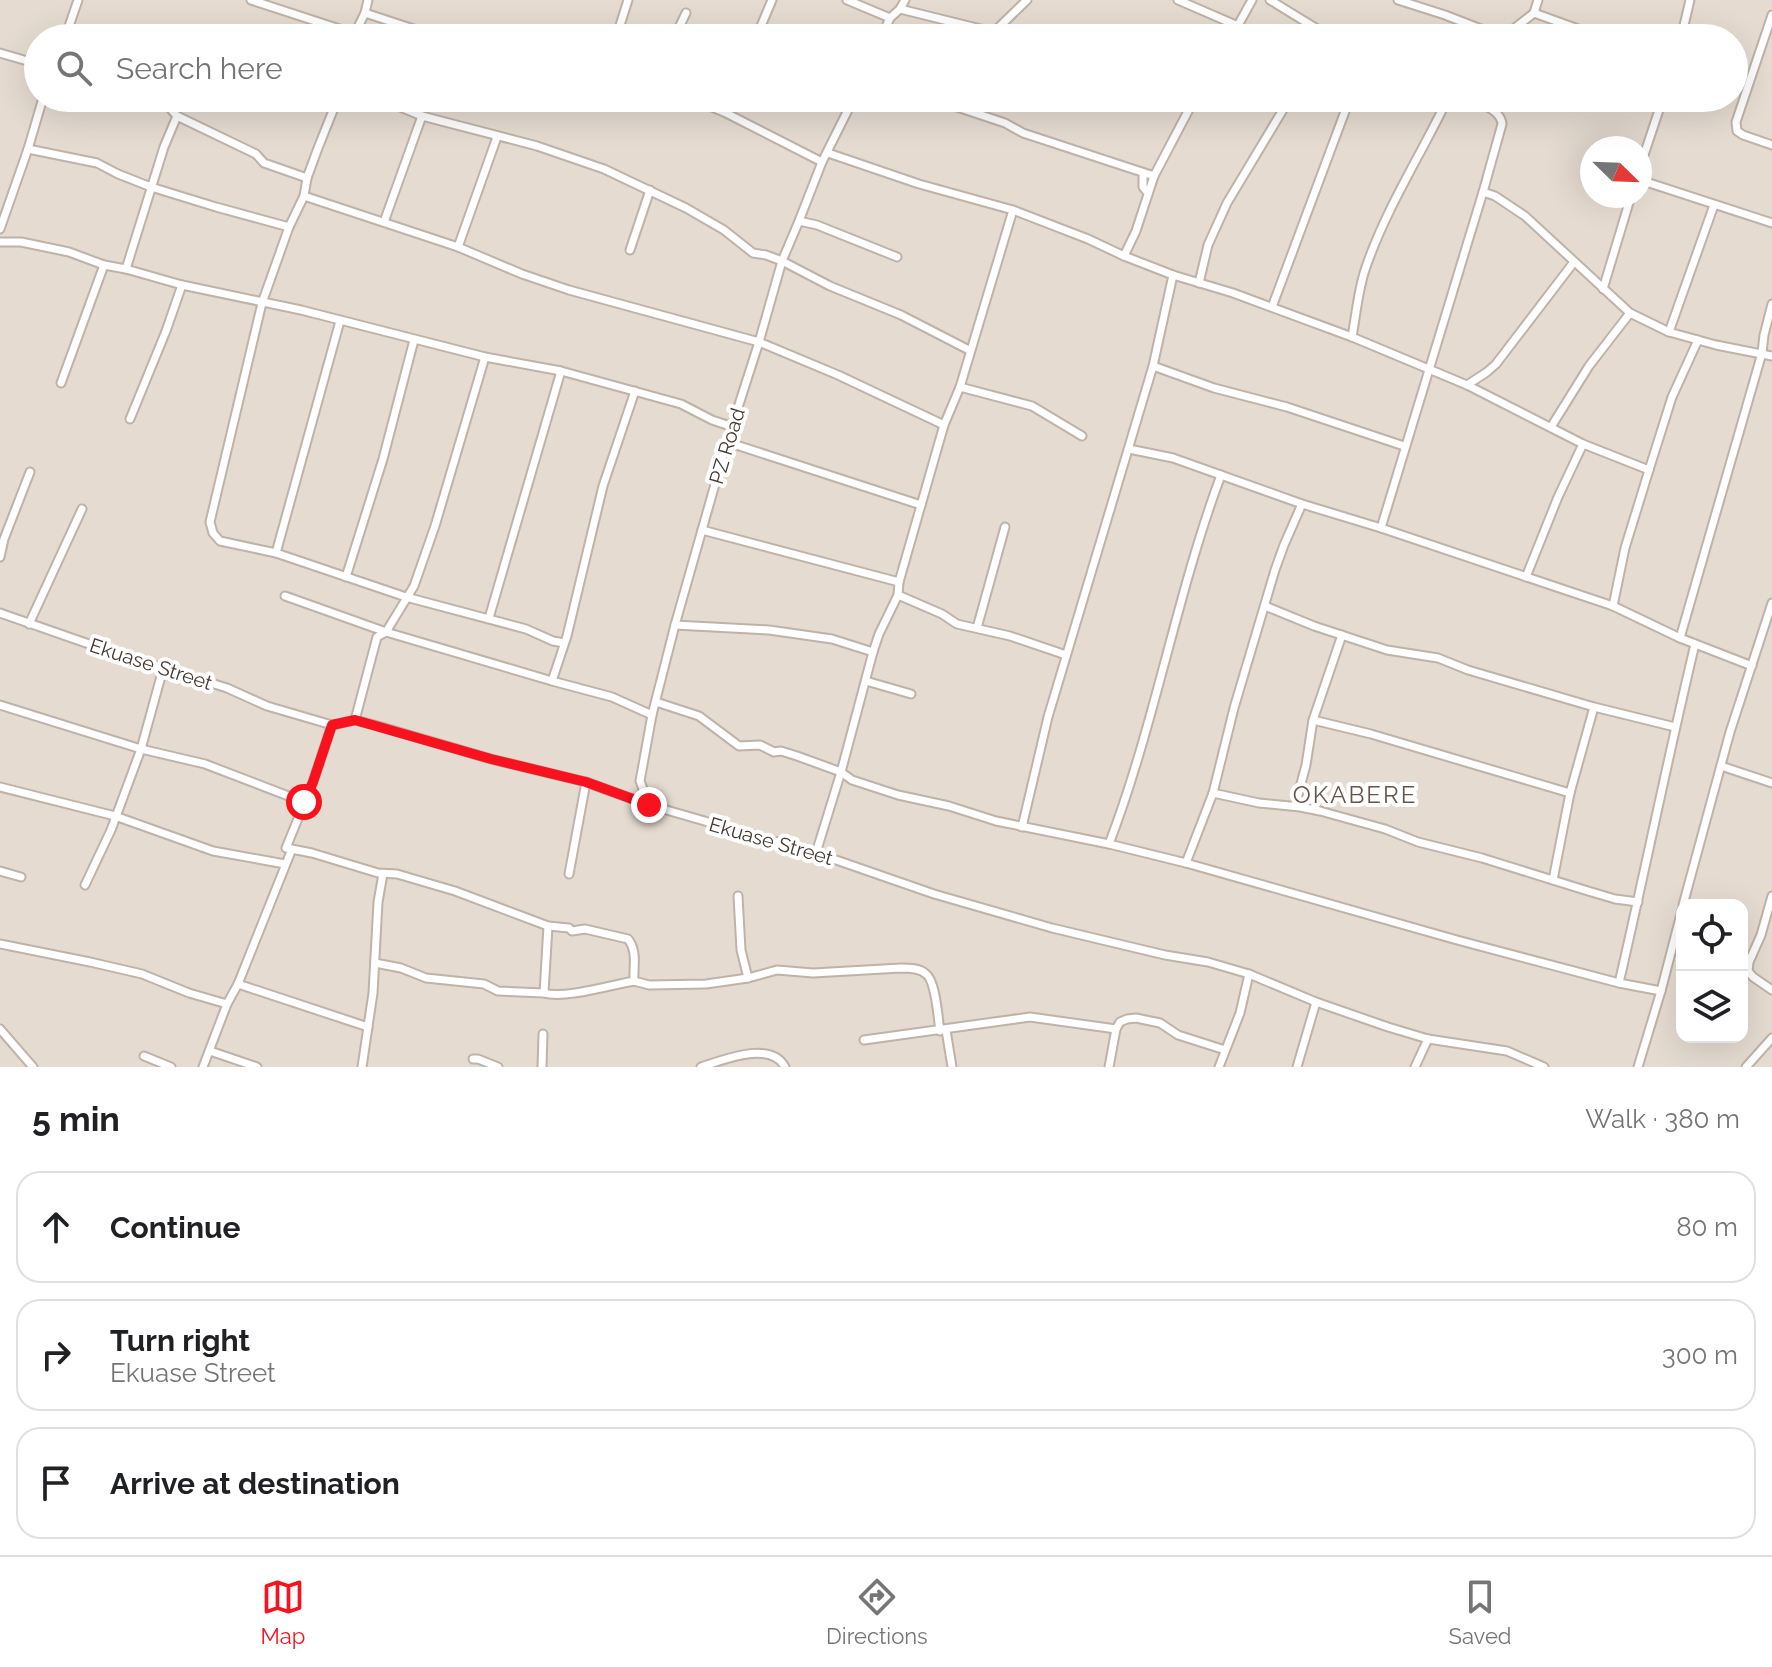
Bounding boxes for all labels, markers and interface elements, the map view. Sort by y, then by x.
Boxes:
search box [24,24,1748,112]
icon: search [52,46,96,90]
text: Search here [116,51,283,86]
north arrow [1580,136,1652,208]
street label: PZ Road [704,405,750,487]
street label: Ekuase Street [87,633,216,695]
district label: OKABERE [1293,780,1417,809]
route start [286,784,322,820]
route end [631,787,667,823]
street label: Ekuase Street [706,812,836,870]
map controls [1676,899,1748,1043]
button: locate [1676,899,1748,971]
button: layers [1676,971,1748,1043]
text: 5 min [32,1099,120,1139]
text: Walk · 380 m [1585,1104,1740,1134]
icon: ahead [34,1205,78,1249]
text: Continue [110,1210,241,1245]
text: 80 m [1676,1212,1738,1242]
text: Turn right [110,1323,250,1358]
icon: right [34,1333,78,1377]
text: 300 m [1662,1340,1738,1370]
text: Ekuase Street [110,1358,276,1388]
icon: arrive [34,1461,78,1505]
text: Arrive at destination [110,1466,400,1501]
tab: Map [260,1575,305,1649]
tab: Directions [826,1575,928,1649]
tab: Saved [1449,1575,1512,1649]

